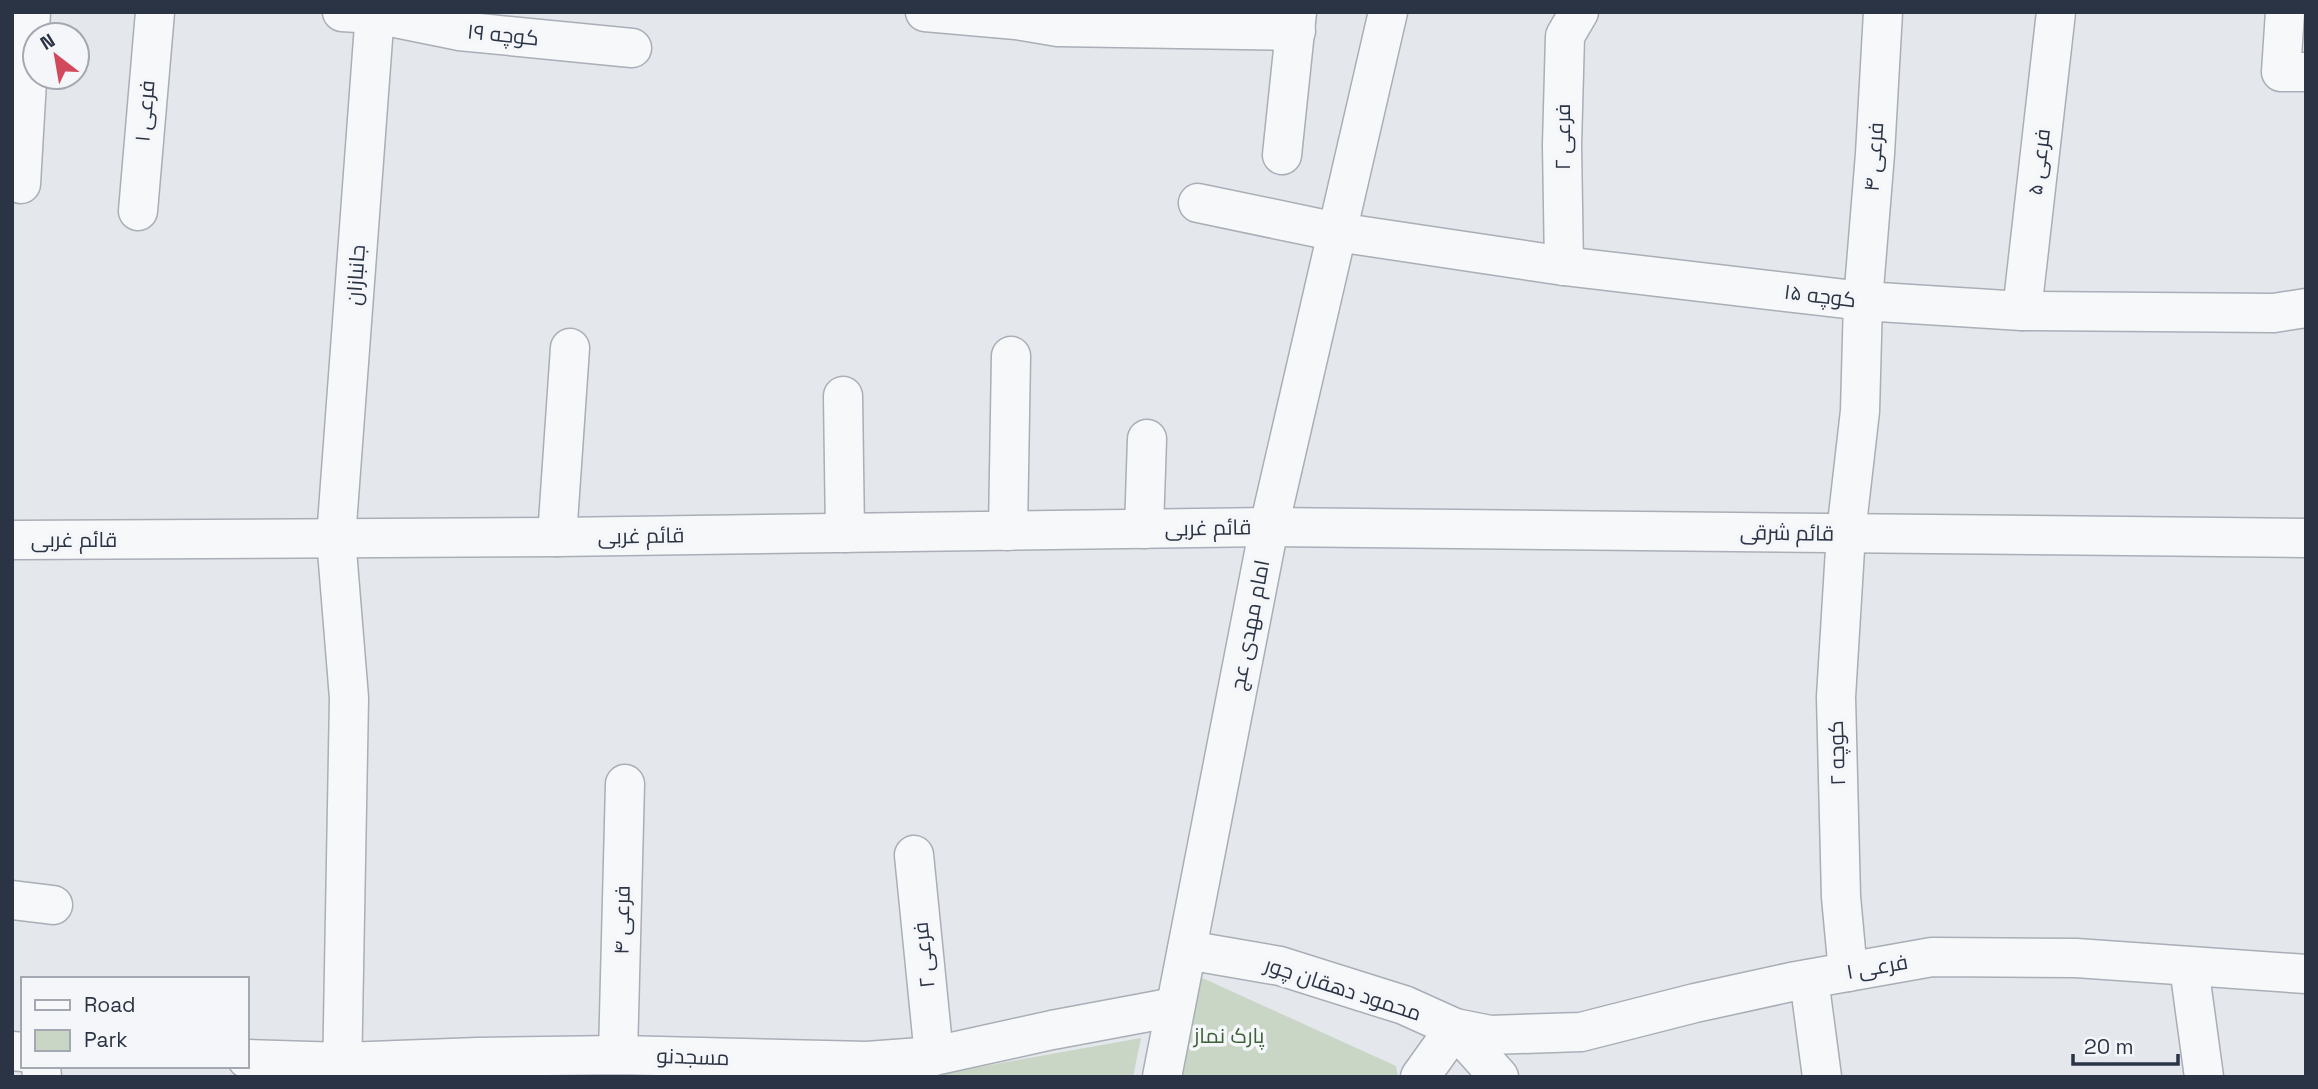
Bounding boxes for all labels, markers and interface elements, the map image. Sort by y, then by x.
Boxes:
street label: کوچه ۱۹ [466,17,540,53]
north arrow [21,21,91,91]
text: N [36,28,59,56]
street label: فرعی ۱ [128,79,161,143]
street label: فرعی ۲ [1549,104,1576,170]
street label: فرعی ۴ [1858,121,1889,193]
street label: فرعی ۵ [2021,127,2056,197]
street label: جانبازان [340,244,371,306]
street label: کوچه ۱۵ [1782,278,1858,314]
street label: قائم غربی [1164,513,1252,543]
street label: قائم شرقی [1740,518,1834,548]
street label: قائم غربی [597,521,685,551]
street label: قائم غربی [31,526,117,554]
street label: امام مهدی عج [1224,557,1276,693]
street label: کوچه ۲ [1822,720,1852,786]
street label: فرعی ۴ [607,885,636,955]
street label: فرعی ۲ [907,921,940,990]
street label: فرعی ۱ [1844,948,1910,985]
street label: محمود دهقان چور [1260,950,1425,1028]
legend [21,977,248,1068]
text: Road [84,991,136,1018]
park label: پارک نماز [1193,1022,1265,1050]
scale bar [2073,1023,2178,1066]
text: Park [84,1026,128,1053]
text: 20 m [2084,1033,2134,1060]
street label: مسجدنو [656,1042,730,1071]

